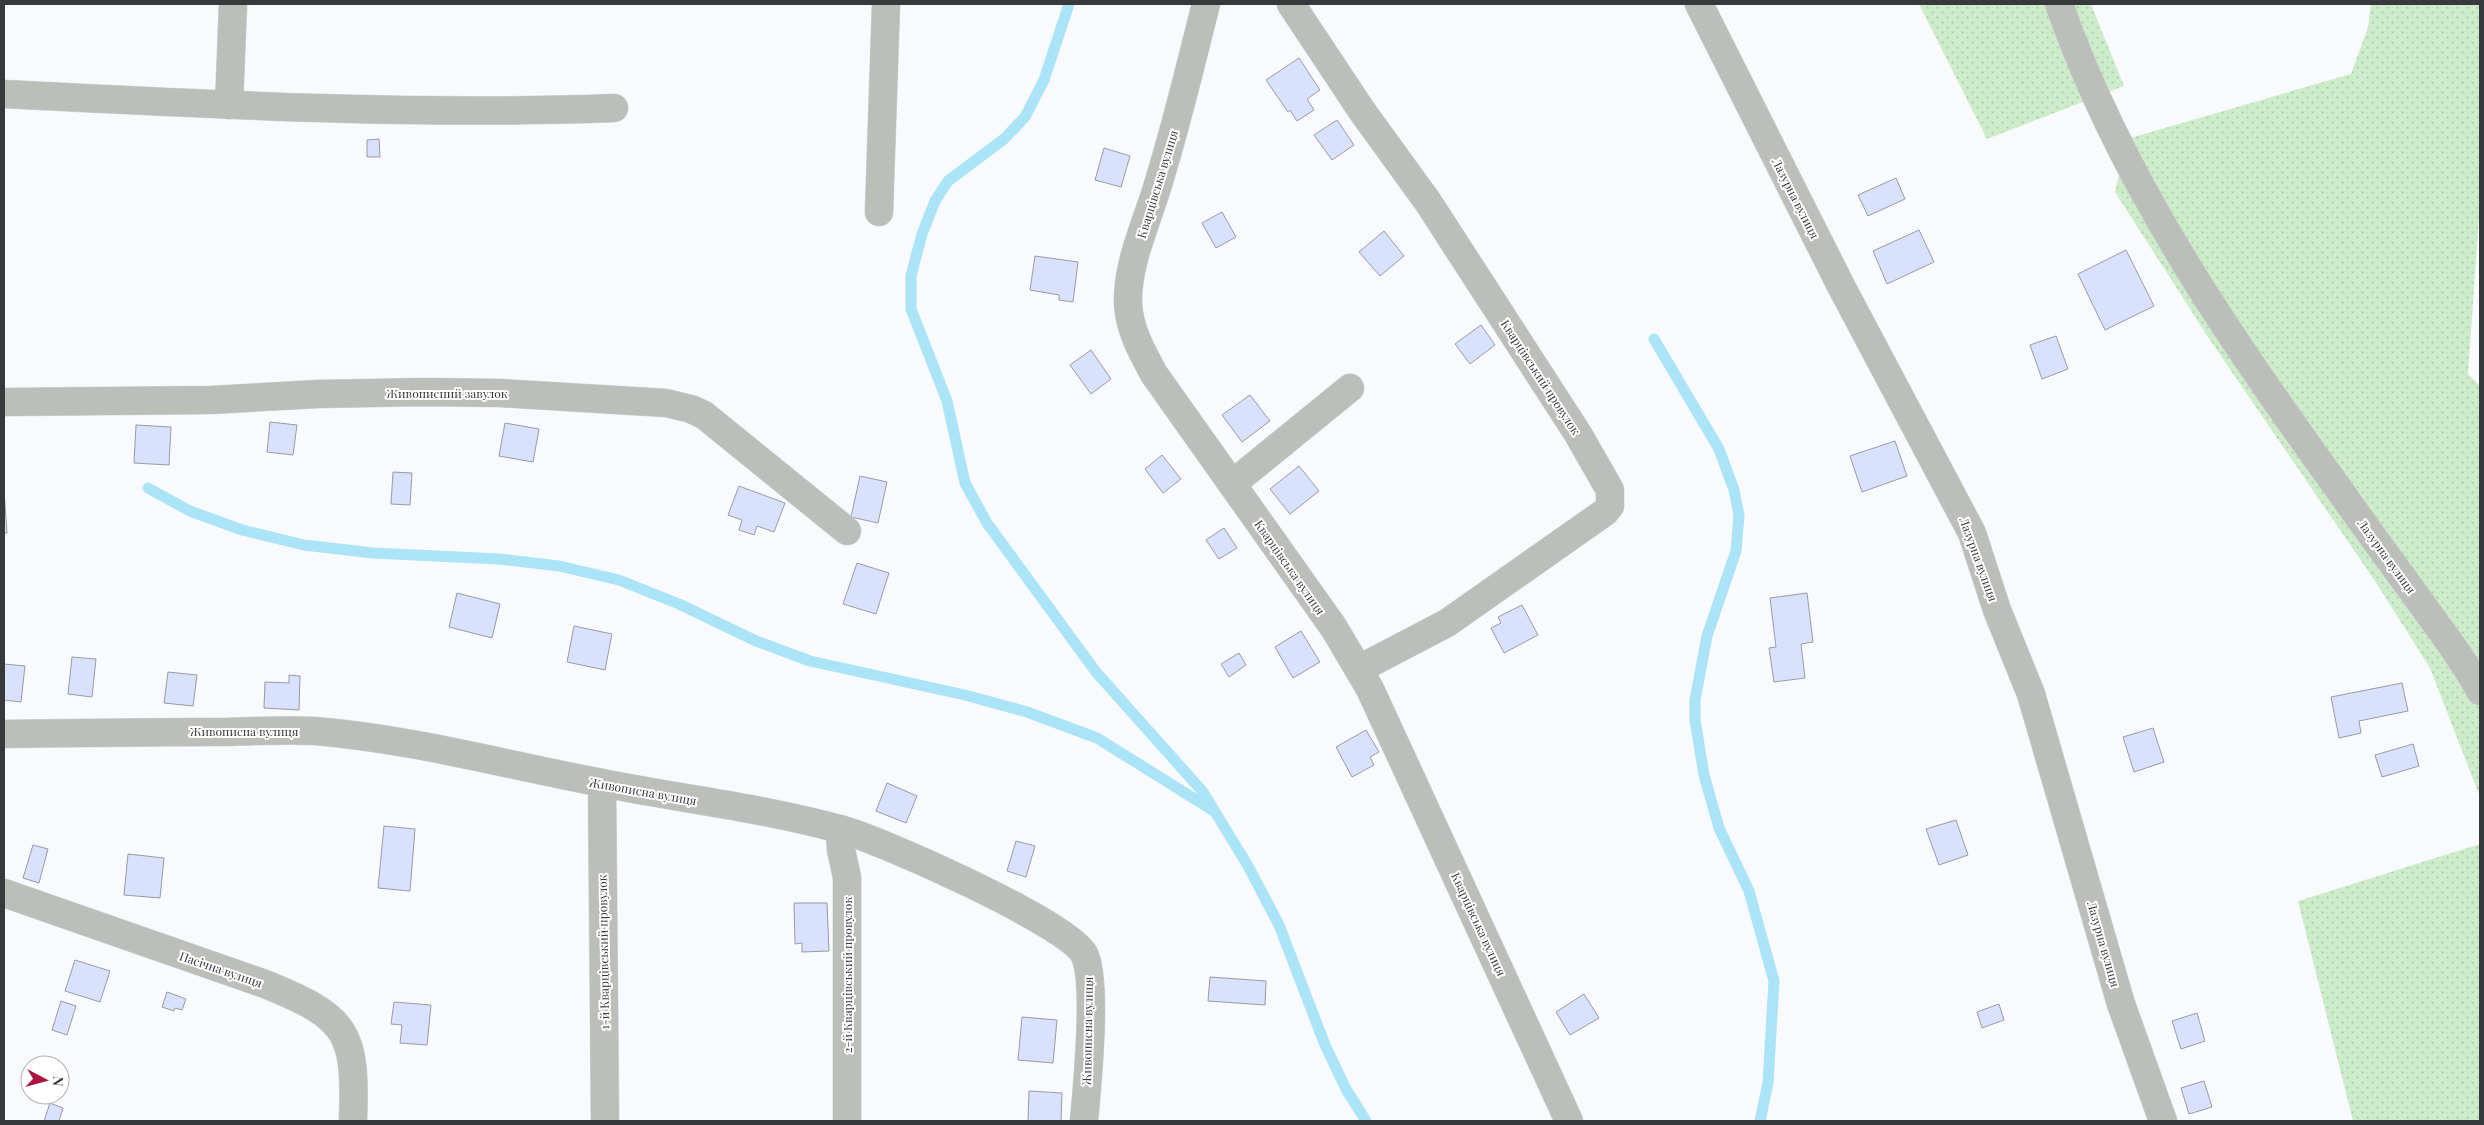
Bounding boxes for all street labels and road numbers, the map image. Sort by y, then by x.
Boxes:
street label: Кварцівська вулиця [1133,127,1181,240]
street label: Лазурна вулиця [1768,154,1823,241]
street label: Кварцівський провулок [1498,316,1584,438]
street label: Живописний завулок [386,385,508,401]
street label: Лазурна вулиця [1956,514,2002,604]
street label: Лазурна вулиця [2354,515,2420,597]
street label: Кварцівська вулиця [1251,516,1329,618]
street label: Живописна вулиця [190,723,299,739]
street label: Живописна вулиця [588,774,698,808]
street label: Кварцівська вулиця [1448,870,1510,979]
street label: 1-й Кварцівський провулок [594,874,612,1030]
street label: 2-й Кварцівський провулок [839,897,855,1053]
street label: Лазурна вулиця [2084,898,2124,989]
street label: Пасічна вулиця [177,947,265,991]
street label: Живописна вулиця [1078,976,1096,1085]

